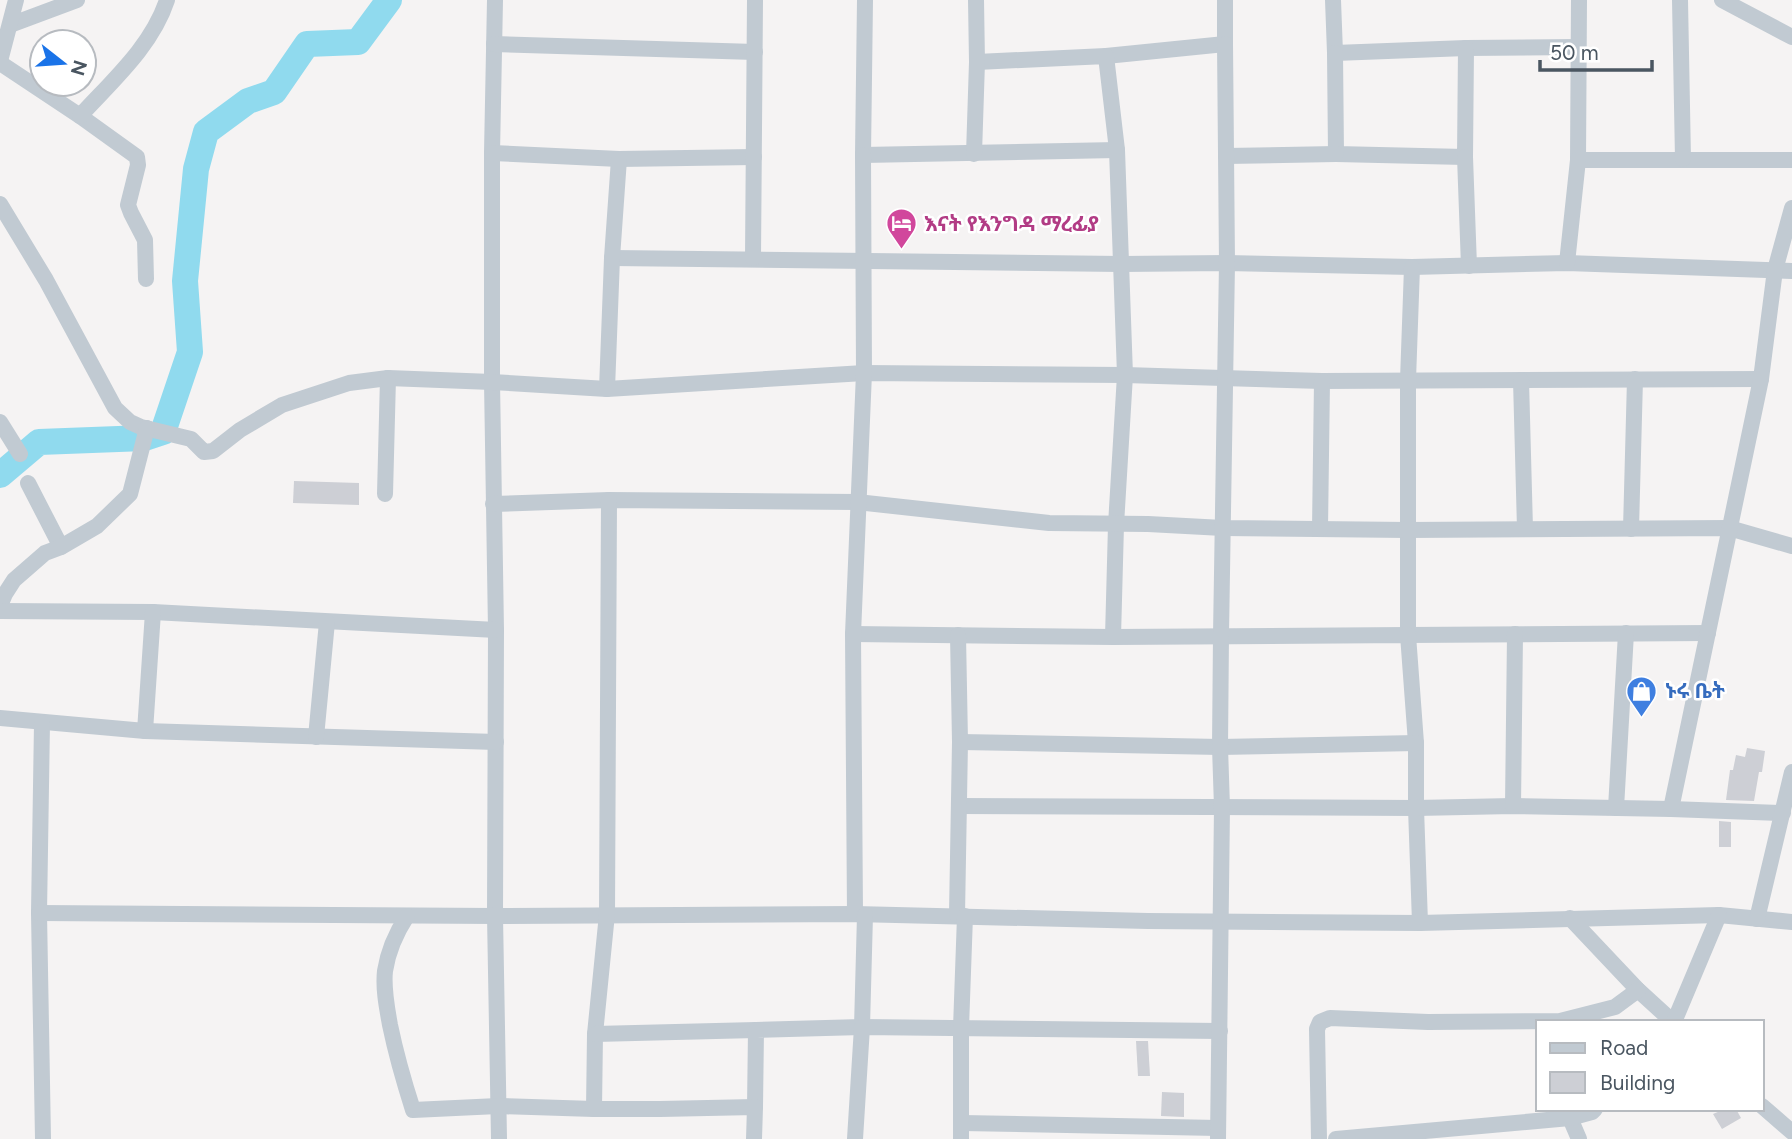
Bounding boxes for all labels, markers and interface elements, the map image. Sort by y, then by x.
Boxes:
north arrow [28,28,98,98]
scale bar [1540,28,1652,72]
text: 50 m [1550,40,1599,65]
text: N [66,57,92,78]
hotel icon: እናት የእንግዳ ማረፊያ [884,207,918,251]
place label: እናት የእንግዳ ማረፊያ [924,211,1099,236]
shop icon: ኑሩ ቤት [1625,674,1659,718]
place label: ኑሩ ቤት [1665,678,1725,703]
legend [1536,1020,1764,1111]
text: Road [1600,1035,1648,1060]
text: Building [1600,1070,1675,1095]

